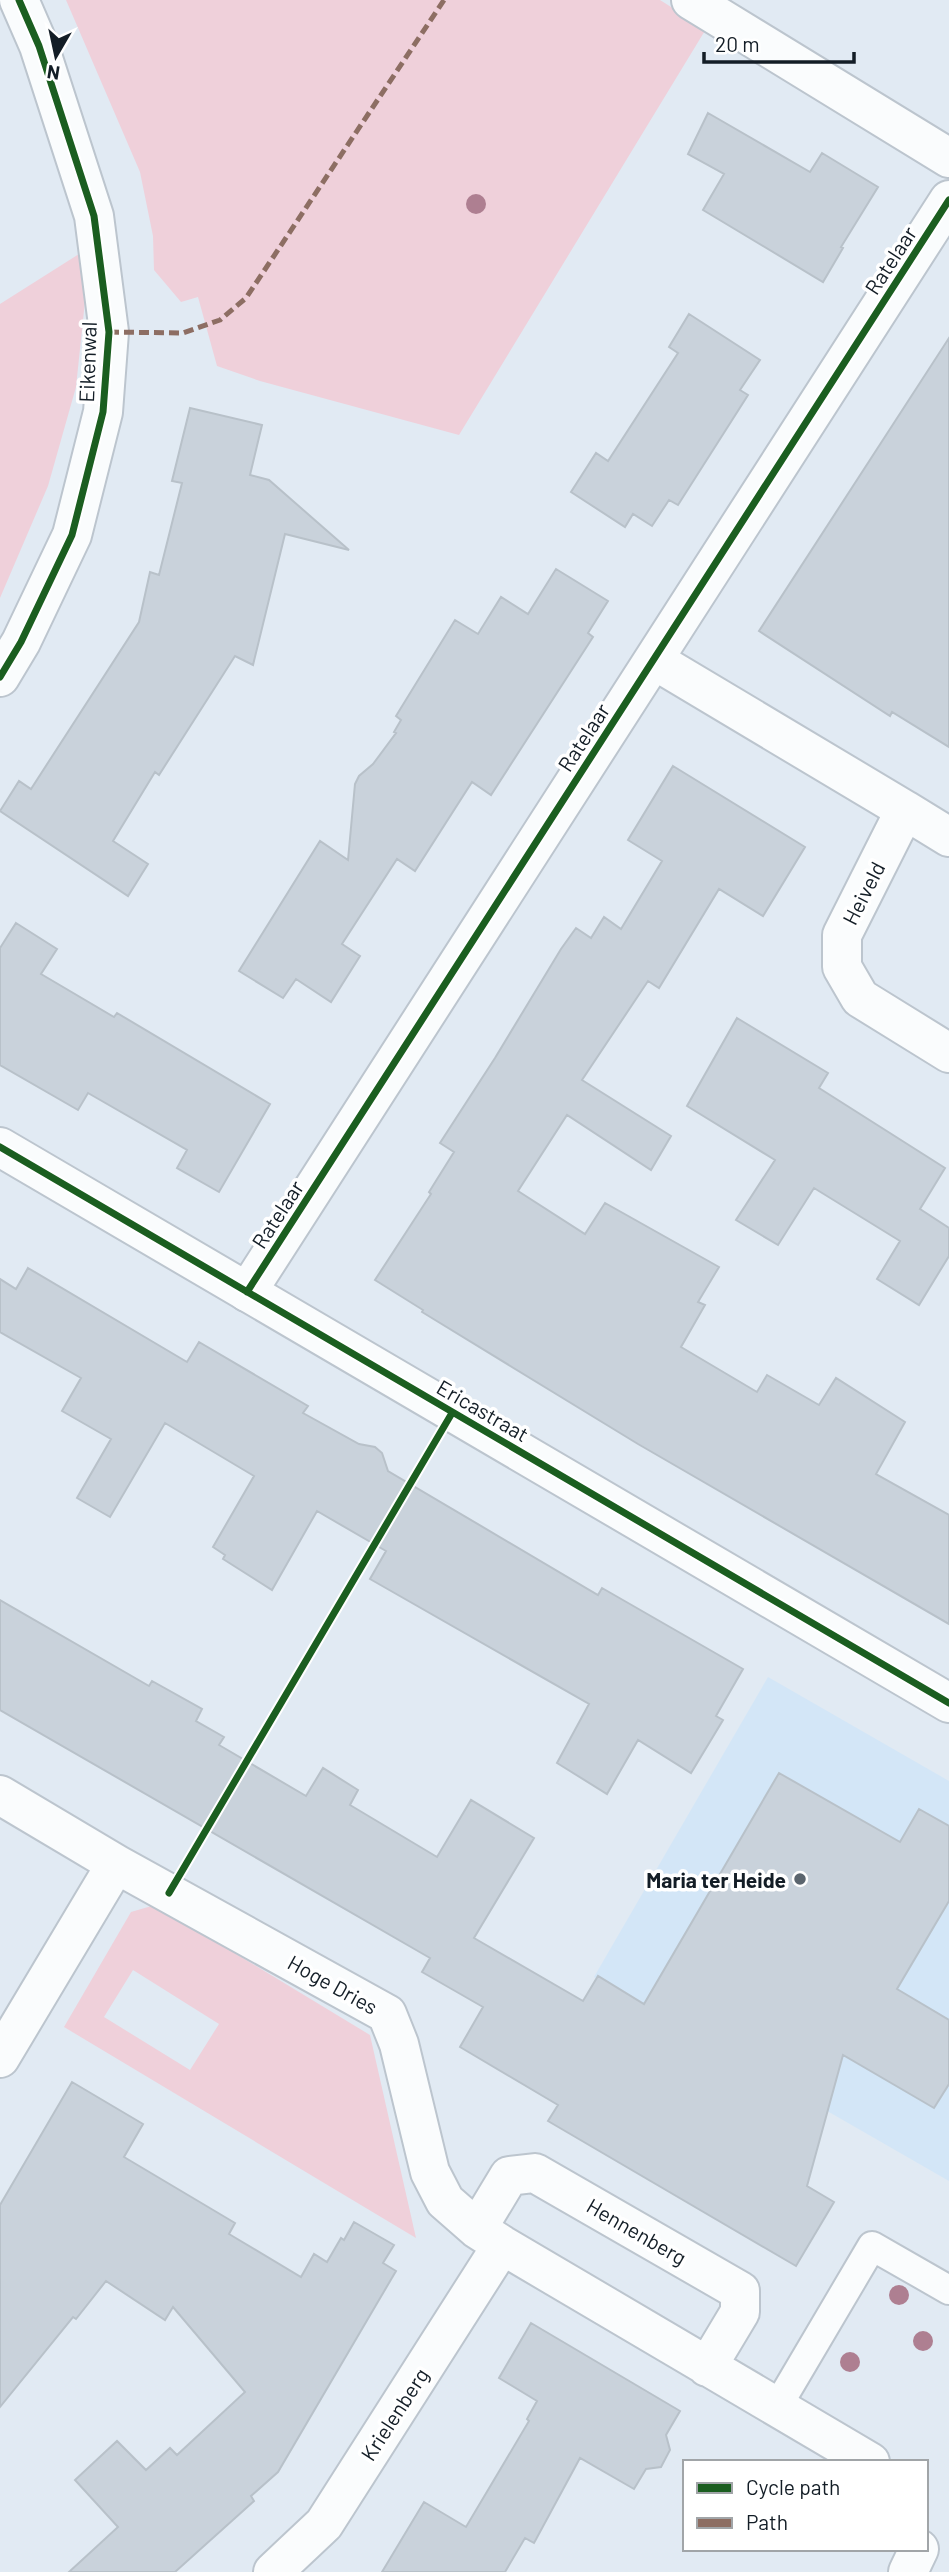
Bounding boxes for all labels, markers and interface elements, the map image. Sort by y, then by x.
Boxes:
north arrow [21,21,91,91]
scale bar [704,21,855,65]
text: 20 m [715,31,760,56]
text: N [45,61,61,86]
street label: Ratelaar [859,221,921,299]
street label: Eikenwal [73,321,101,403]
street label: Ratelaar [552,698,614,776]
street label: Heiveld [837,857,889,929]
street label: Ratelaar [246,1175,308,1253]
street label: Ericastraat [433,1374,533,1446]
place label: Maria ter Heide [646,1867,786,1892]
marker: Maria ter Heide [792,1871,808,1887]
street label: Hoge Dries [284,1949,382,2019]
street label: Hennenberg [583,2192,691,2270]
street label: Krielenberg [355,2363,433,2465]
legend [683,2460,928,2551]
text: Cycle path [746,2474,840,2499]
text: Path [746,2509,788,2534]

